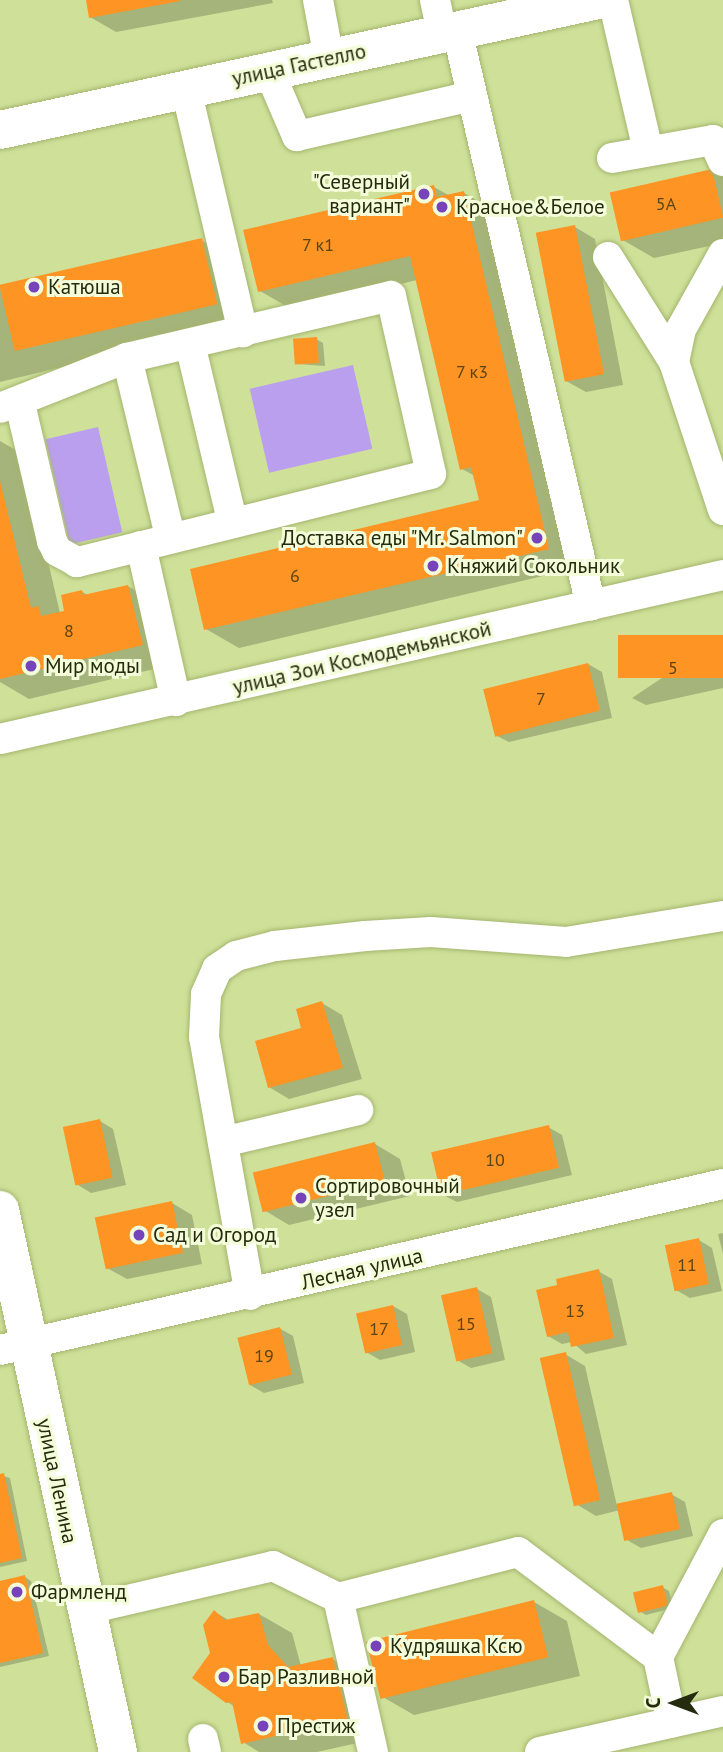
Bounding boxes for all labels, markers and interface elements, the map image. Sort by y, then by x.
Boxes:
street label: улица Гастелло [230,39,368,91]
place label: "Северный вариант" [313,169,410,219]
marker: "Северный вариант" [416,186,432,202]
house number: 5А [656,193,676,215]
place label: Красное&Белое [456,194,605,220]
marker: Красное&Белое [434,199,450,215]
house number: 7 к1 [301,234,335,256]
place label: Катюша [48,274,121,300]
marker: Катюша [26,279,42,295]
house number: 7 к3 [455,361,489,383]
place label: Доставка еды "Mr. Salmon" [279,525,523,551]
marker: Доставка еды "Mr. Salmon" [529,530,545,546]
place label: Княжий Сокольник [447,553,620,579]
marker: Княжий Сокольник [425,558,441,574]
house number: 6 [290,565,300,587]
street label: улица Зои Космодемьянской [230,616,494,700]
house number: 8 [64,620,74,642]
place label: Мир моды [45,653,140,679]
house number: 5 [668,657,678,679]
marker: Мир моды [23,658,39,674]
house number: 7 [536,688,546,710]
house number: 10 [485,1149,505,1171]
place label: Сортировочный узел [315,1173,460,1223]
marker: Сортировочный узел [293,1190,309,1206]
place label: Сад и Огород [153,1222,276,1248]
marker: Сад и Огород [131,1227,147,1243]
street label: Лесная улица [299,1243,425,1295]
house number: 11 [677,1254,697,1276]
house number: 13 [565,1300,585,1322]
house number: 15 [456,1313,476,1335]
house number: 17 [369,1318,389,1340]
house number: 19 [254,1345,274,1367]
street label: улица Ленина [31,1416,83,1546]
place label: Фармленд [31,1579,127,1605]
marker: Фармленд [9,1584,25,1600]
place label: Кудряшка Ксю [390,1633,523,1659]
marker: Кудряшка Ксю [368,1638,384,1654]
place label: Бар Разливной [238,1664,374,1690]
north arrow [639,1668,709,1738]
marker: Бар Разливной [216,1669,232,1685]
text: С [641,1698,665,1708]
place label: Престиж [277,1713,355,1739]
marker: Престиж [255,1718,271,1734]

